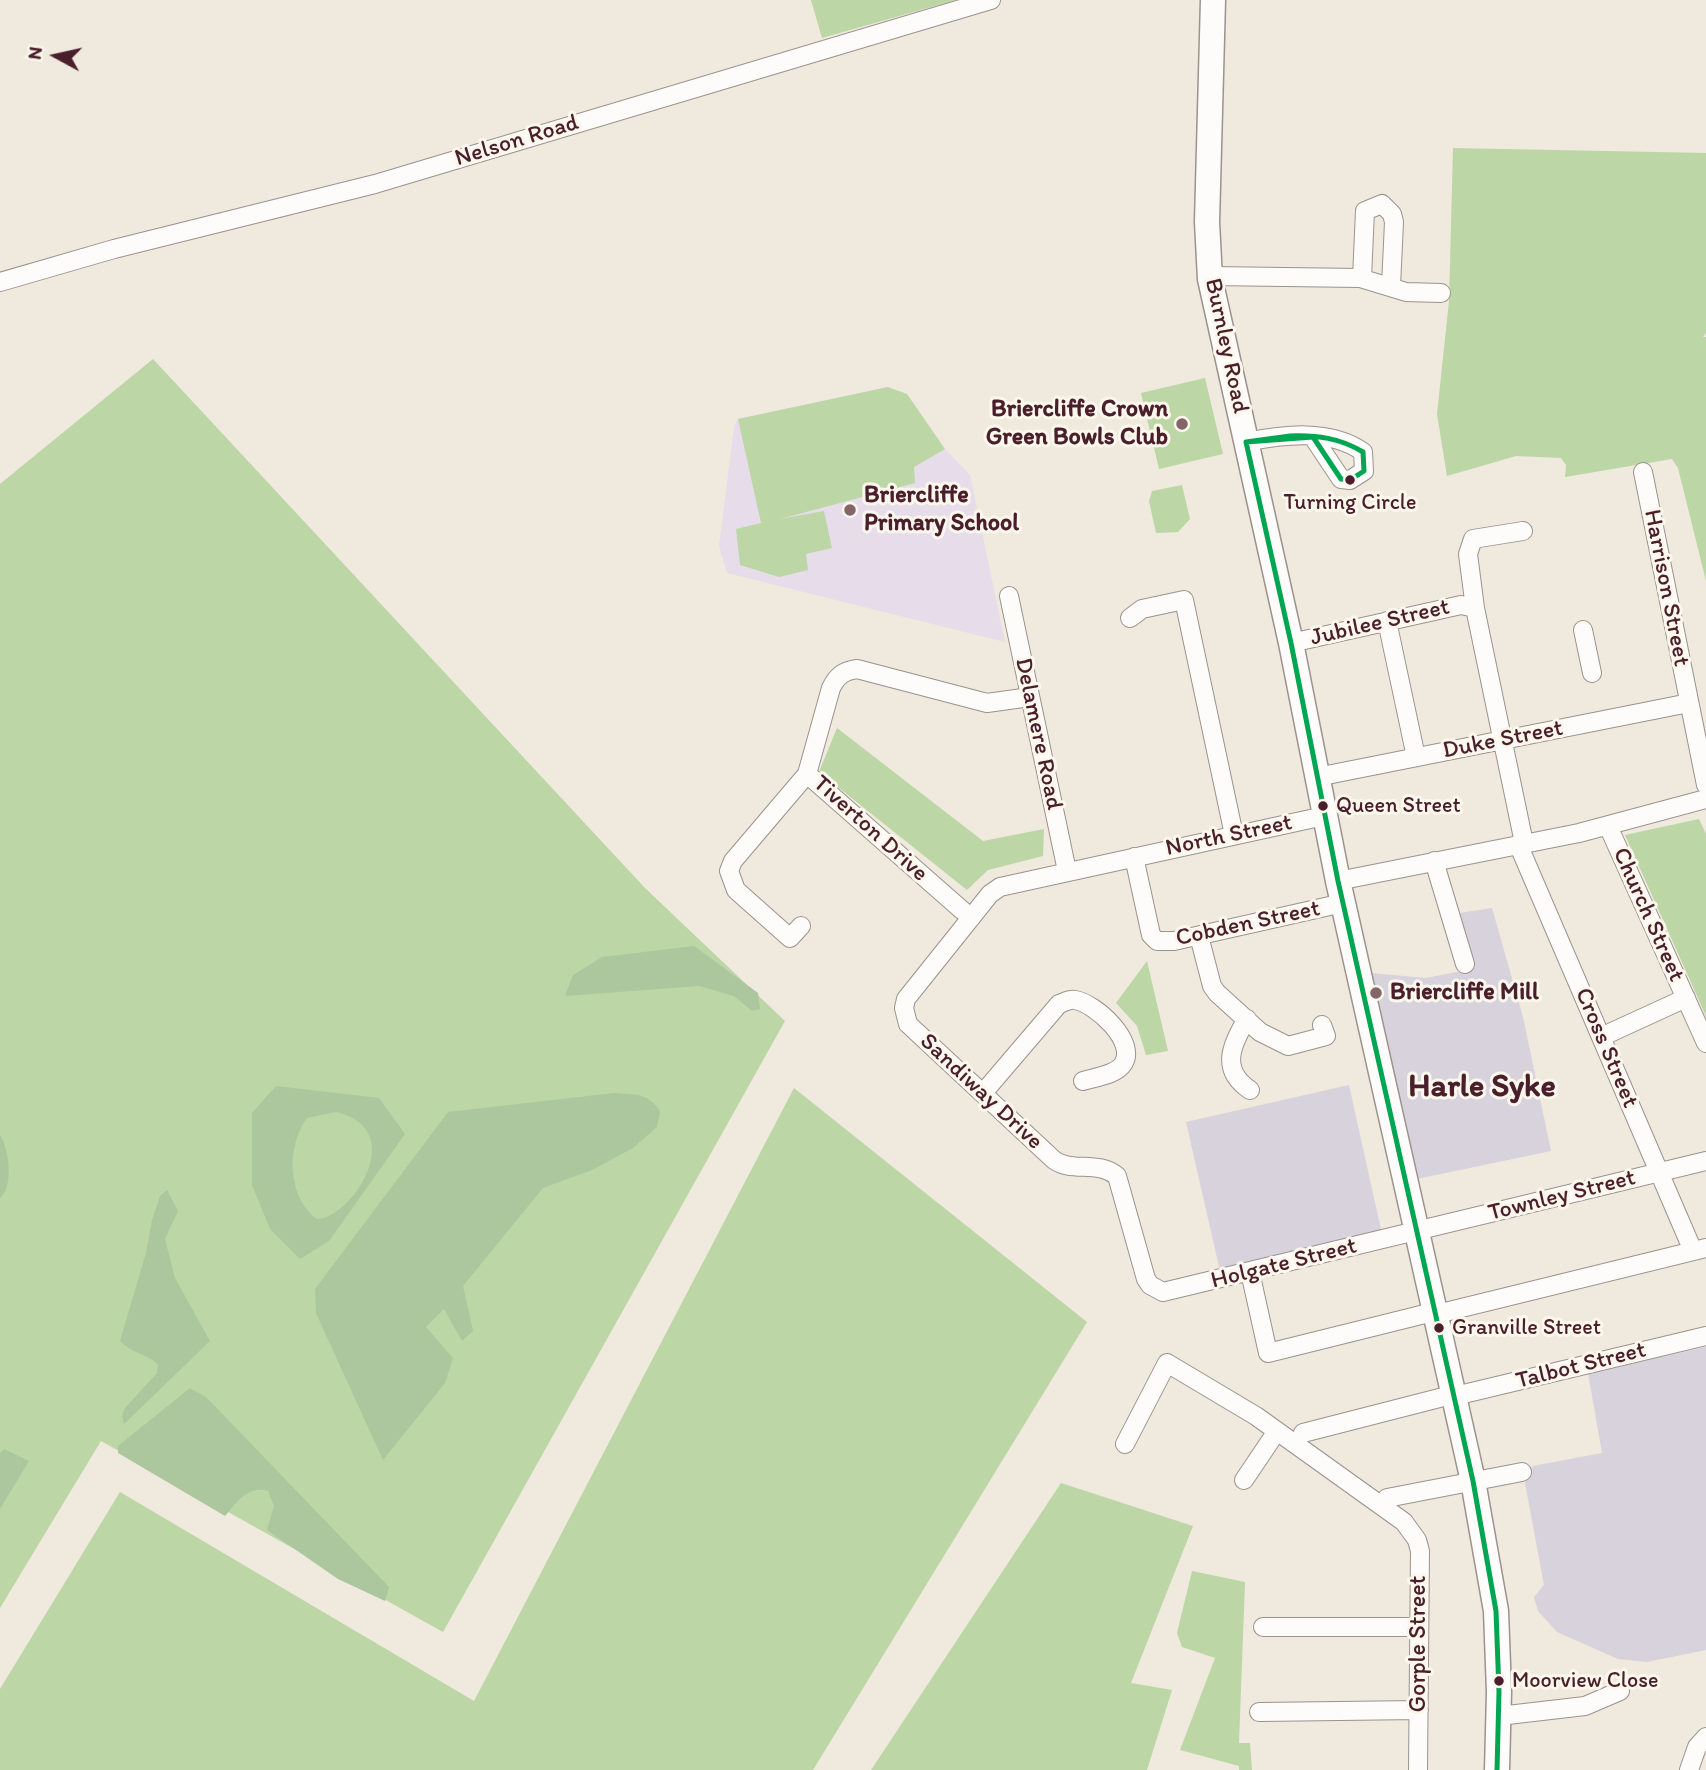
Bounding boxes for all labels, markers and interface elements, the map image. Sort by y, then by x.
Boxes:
north arrow [21,21,91,91]
text: N [22,45,47,61]
street label: Nelson Road [452,109,582,173]
street label: Burnley Road [1198,276,1254,416]
place label: Briercliffe Crown Green Bowls Club [986,396,1168,452]
marker: Briercliffe Crown Green Bowls Club [1174,416,1190,432]
marker: Turning Circle [1343,473,1357,487]
place label: Briercliffe Primary School [864,482,1019,538]
place label: Turning Circle [1284,490,1416,516]
marker: Briercliffe Primary School [842,502,858,518]
street label: Harrison Street [1637,507,1695,669]
street label: Jubilee Street [1308,593,1452,653]
street label: Delamere Road [1008,655,1068,813]
street label: Duke Street [1440,714,1566,766]
street label: Tiverton Drive [806,770,934,888]
place label: Queen Street [1336,793,1461,819]
marker: Queen Street [1316,799,1330,813]
street label: North Street [1163,809,1295,863]
street label: Church Street [1606,844,1690,986]
street label: Cobden Street [1173,895,1323,953]
place label: Briercliffe Mill [1390,979,1539,1007]
street label: Cross Street [1568,984,1644,1112]
marker: Briercliffe Mill [1368,985,1384,1001]
street label: Sandiway Drive [913,1028,1049,1156]
district label: Harle Syke [1408,1069,1556,1107]
street label: Townley Street [1485,1164,1639,1228]
street label: Holgate Street [1208,1232,1360,1296]
place label: Granville Street [1452,1315,1601,1341]
marker: Granville Street [1432,1321,1446,1335]
street label: Talbot Street [1513,1336,1649,1396]
street label: Gorple Street [1405,1575,1433,1713]
place label: Moorview Close [1512,1668,1659,1694]
marker: Moorview Close [1492,1674,1506,1688]

